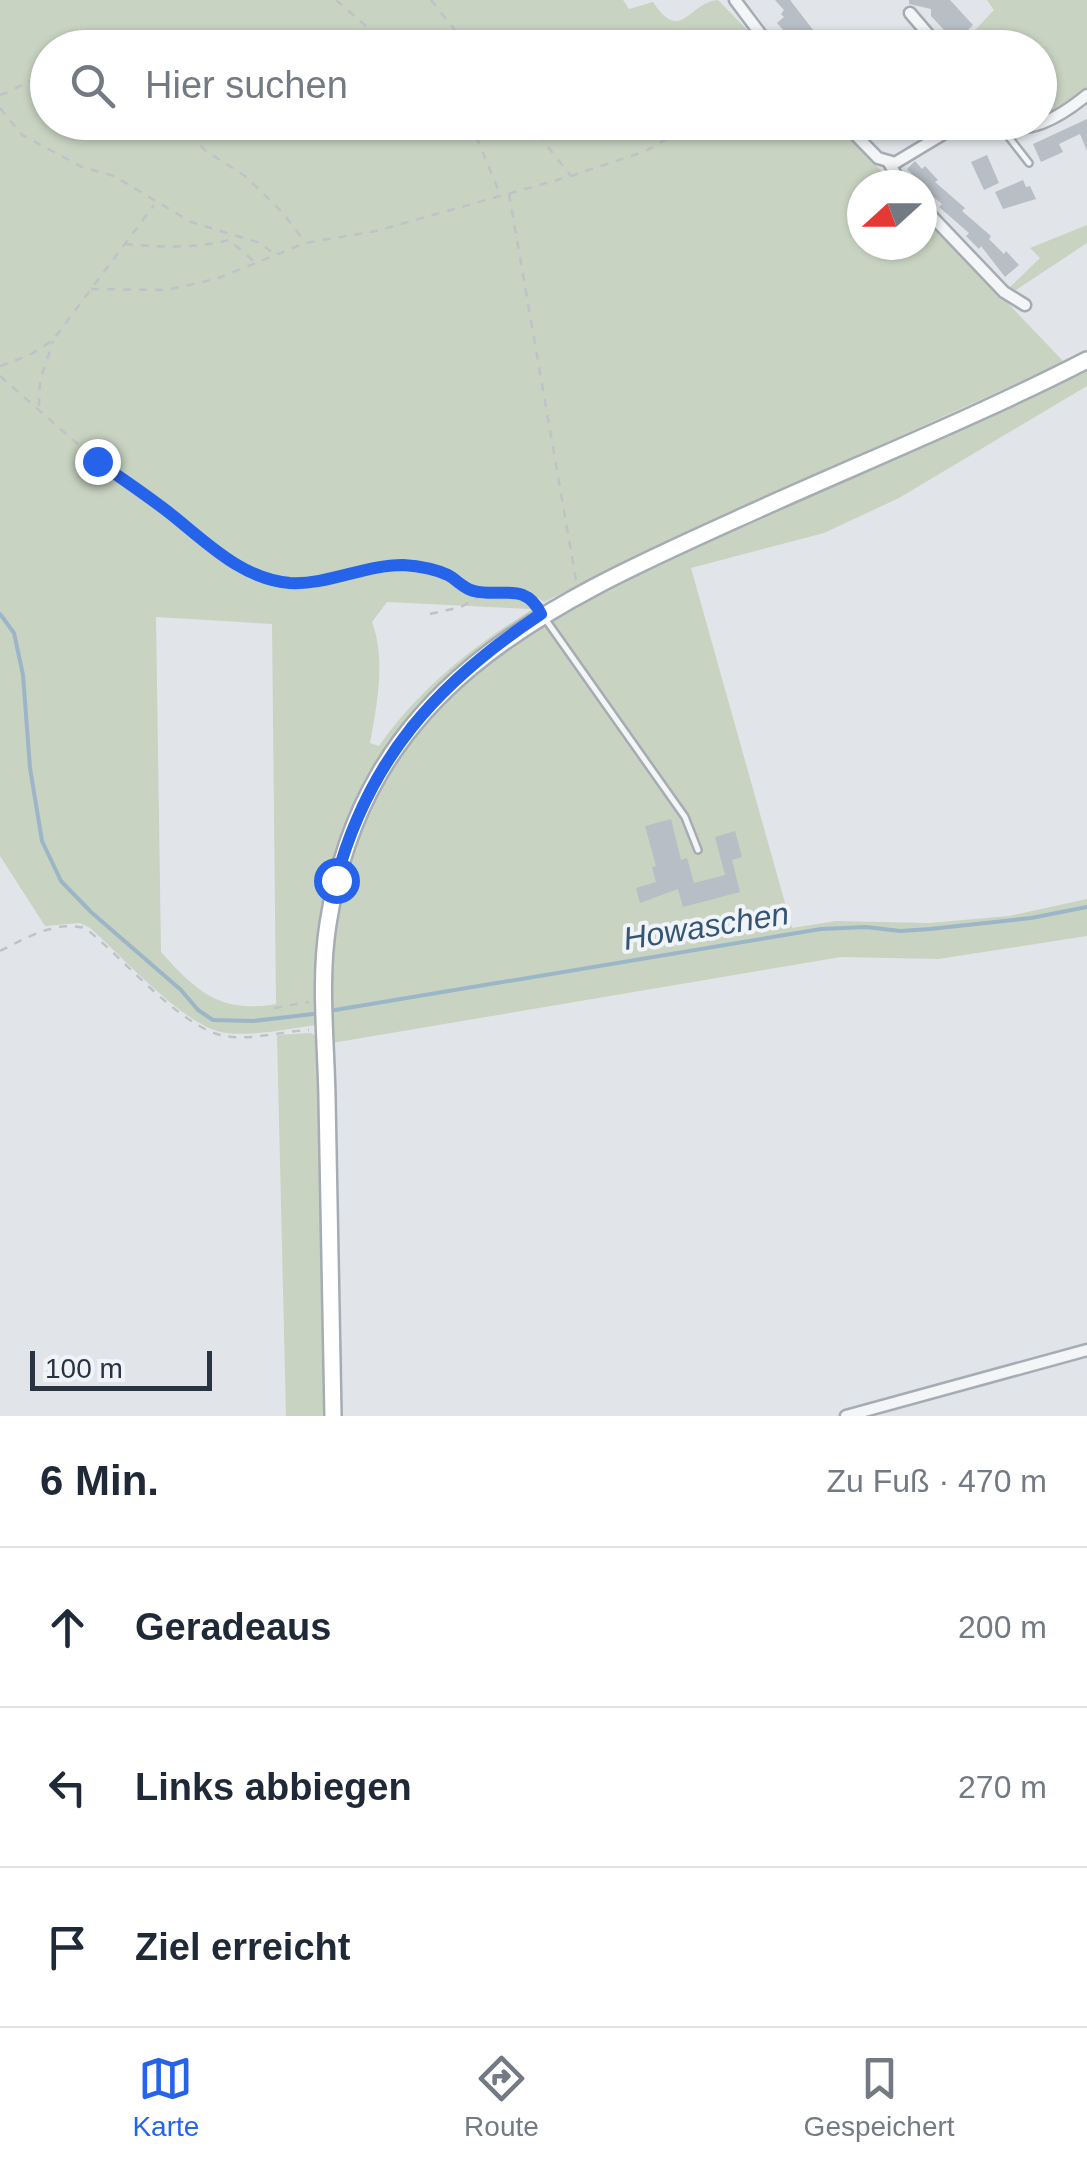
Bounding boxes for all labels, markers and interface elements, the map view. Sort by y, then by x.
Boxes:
search box [30,30,1057,140]
icon: search [65,58,120,113]
text: Hier suchen [145,64,348,106]
north arrow [847,170,937,260]
route end [75,439,121,485]
route start [314,858,360,904]
water label: Howaschen [621,895,791,957]
scale bar [30,1346,212,1390]
text: 100 m [45,1353,123,1384]
text: 6 Min. [40,1457,159,1504]
text: Zu Fuß · 470 m [827,1463,1047,1499]
icon: ahead [40,1600,95,1655]
text: Geradeaus [135,1606,331,1648]
text: 200 m [958,1609,1047,1645]
icon: left [40,1760,95,1815]
text: Links abbiegen [135,1766,412,1808]
text: 270 m [958,1769,1047,1805]
icon: arrive [40,1920,95,1975]
text: Ziel erreicht [135,1926,350,1968]
tab: Karte [132,2051,199,2143]
tab: Route [464,2051,539,2143]
tab: Gespeichert [804,2051,955,2143]

